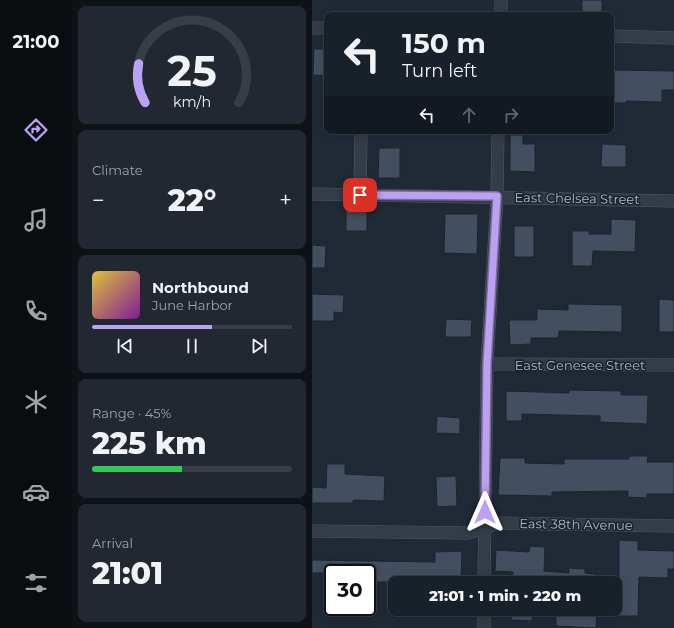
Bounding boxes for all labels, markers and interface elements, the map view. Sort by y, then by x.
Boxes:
text: 150 m [402,26,486,60]
icon: left [336,28,388,80]
text: 21:00 [13,31,59,53]
text: 25 [167,46,217,96]
text: Turn left [402,60,477,82]
text: km/h [173,93,211,111]
icon: left [416,104,438,126]
icon: ahead [458,104,480,126]
icon: right [500,104,522,126]
icon: directions [22,116,50,144]
text: Climate [92,162,143,178]
pin [343,178,377,212]
text: 22° [168,182,216,219]
icon: arrive [349,184,371,206]
text: − [92,187,105,214]
text: + [279,187,292,214]
street label: East Chelsea Street [514,189,640,207]
icon: music [22,206,50,234]
text: Northbound [152,278,249,297]
icon: phone [22,297,50,325]
text: June Harbor [152,297,233,313]
icon: previous [114,335,136,357]
icon: pause [181,335,203,357]
icon: next [248,335,270,357]
street label: East Genesee Street [515,357,645,373]
icon: climate [22,388,50,416]
text: Range · 45% [92,405,171,421]
text: 225 km [92,425,206,462]
icon: car [22,478,50,506]
position arrow [464,491,506,533]
street label: East 38th Avenue [519,515,633,533]
text: Arrival [92,535,133,551]
text: 21:01 [92,555,163,592]
speed limit sign: 30 [324,564,376,616]
icon: filters [22,569,50,597]
text: 21:01 · 1 min · 220 m [429,586,581,605]

